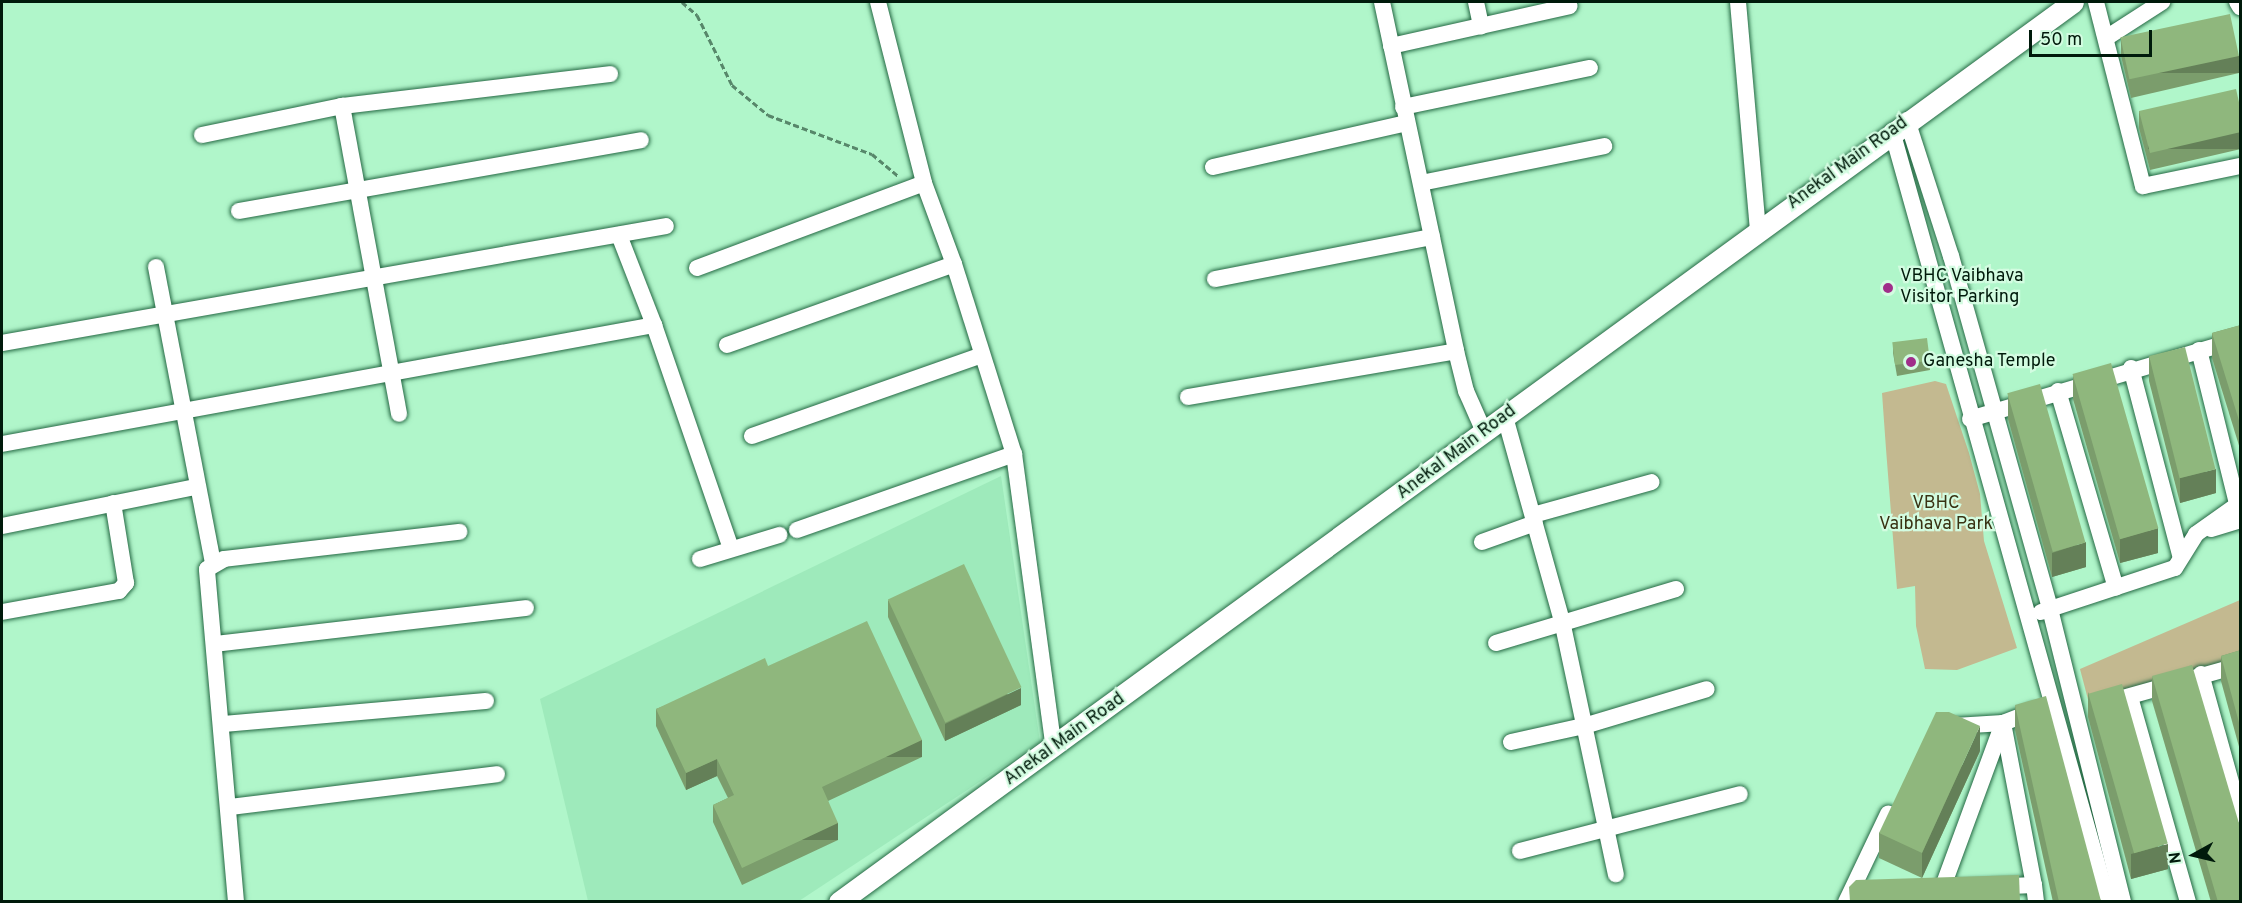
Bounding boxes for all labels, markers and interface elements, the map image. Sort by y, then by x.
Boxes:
scale bar [2032,18,2155,56]
text: 50 m [2040,29,2082,52]
street label: Anekal Main Road [1783,113,1913,215]
place label: VBHC Vaibhava Visitor Parking [1900,267,2024,310]
marker: VBHC Vaibhava Visitor Parking [1881,281,1895,295]
place label: Ganesha Temple [1923,351,2056,373]
marker: Ganesha Temple [1904,355,1918,369]
street label: Anekal Main Road [1393,401,1521,505]
park label: VBHC Vaibhava Park [1879,494,1993,536]
street label: Anekal Main Road [1000,689,1130,791]
north arrow [2164,825,2224,885]
text: N [2165,850,2187,865]

